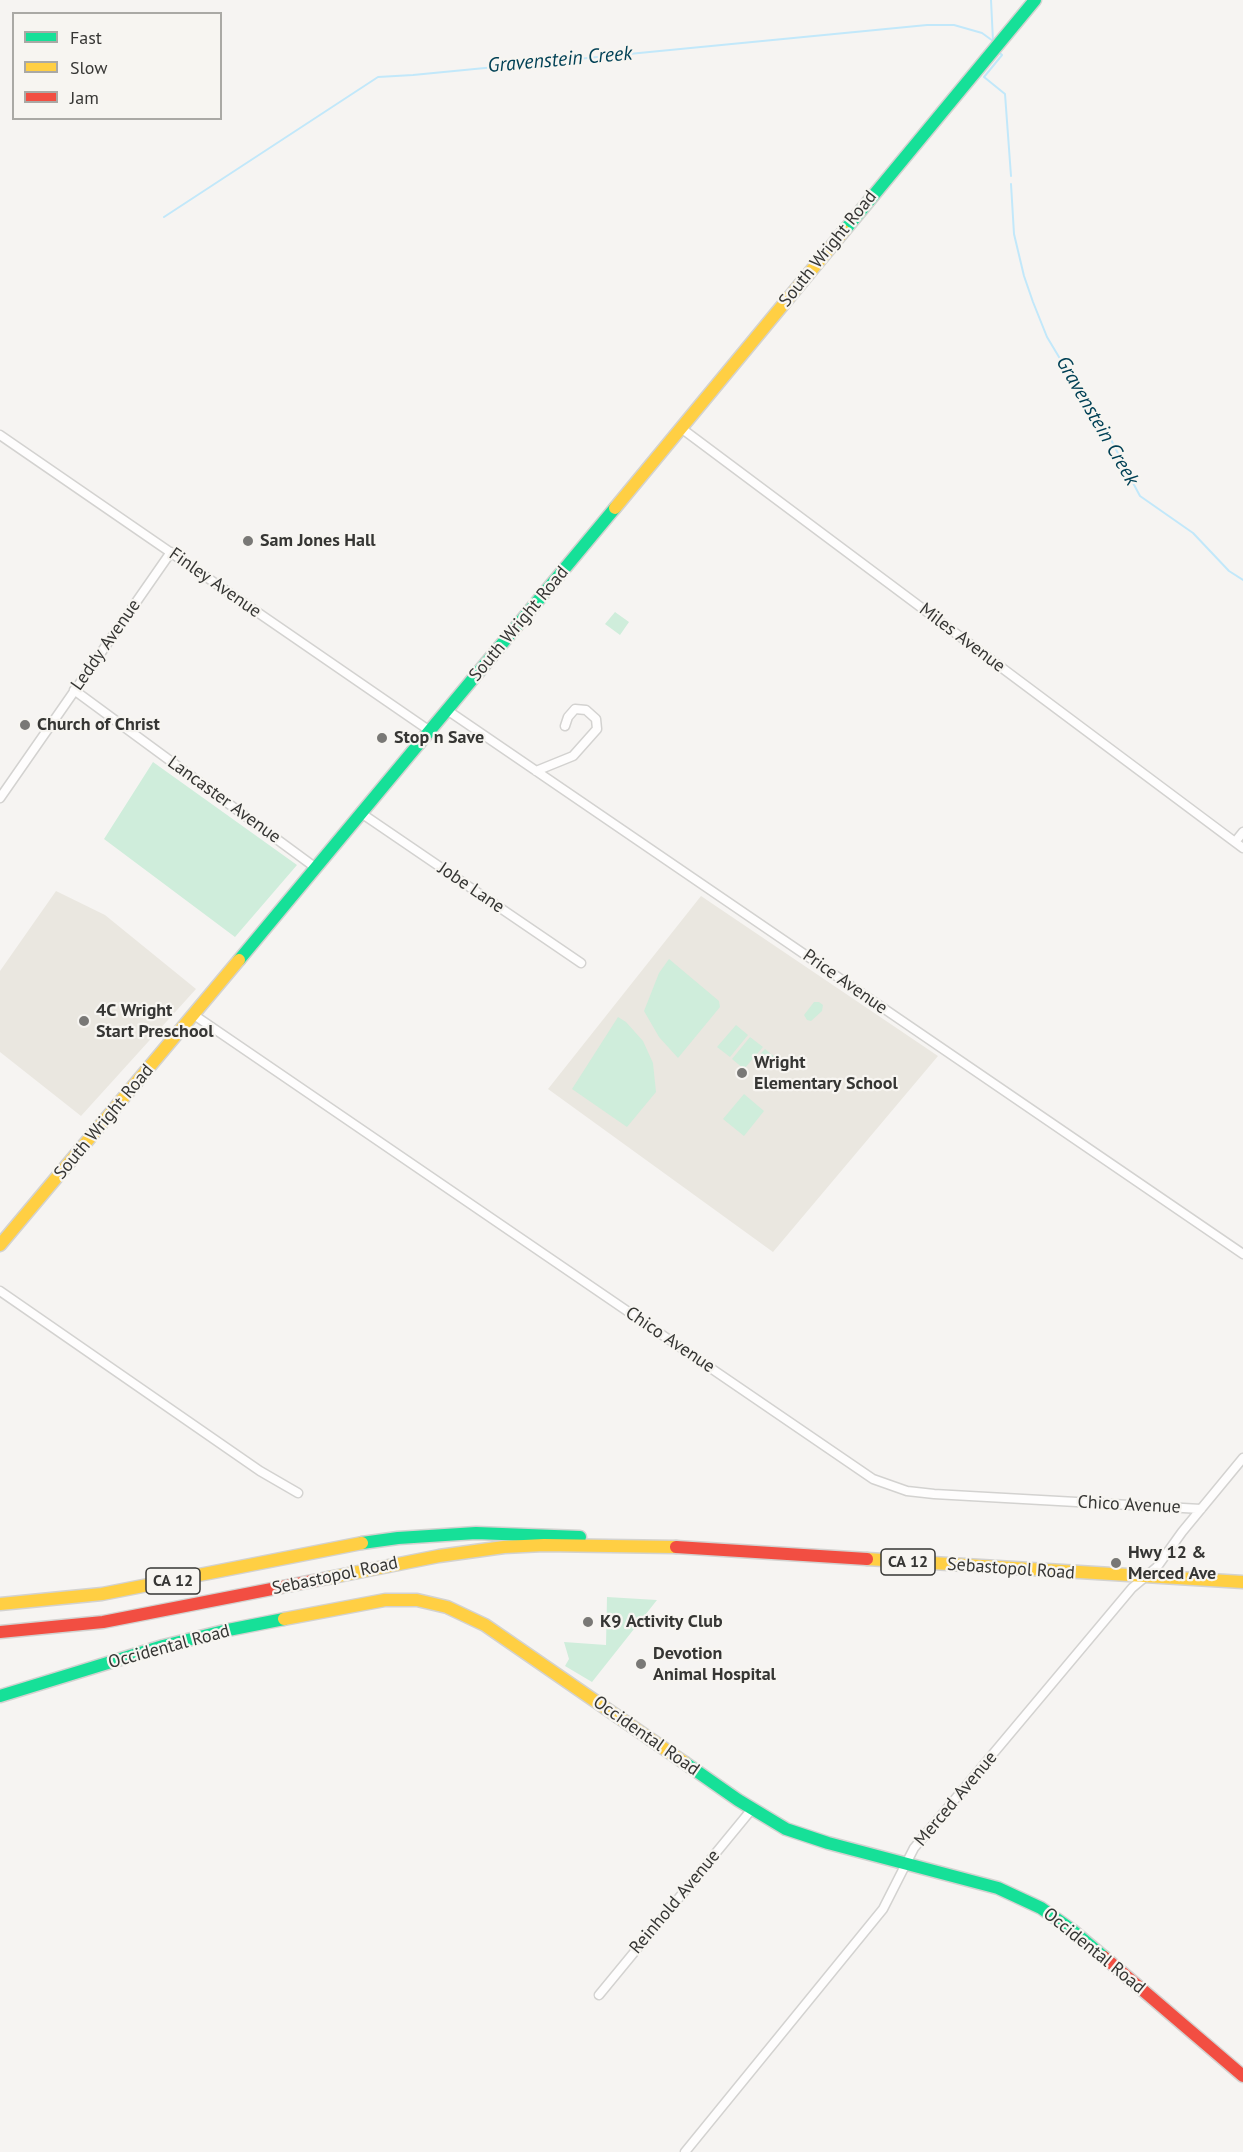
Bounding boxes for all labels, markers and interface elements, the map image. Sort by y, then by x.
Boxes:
legend [12,12,222,120]
text: Fast [70,26,102,49]
water label: Gravenstein Creek [487,42,633,78]
text: Slow [70,56,108,79]
text: Jam [70,86,99,109]
street label: South Wright Road [775,187,881,311]
water label: Gravenstein Creek [1050,352,1144,490]
place label: Sam Jones Hall [260,530,376,552]
marker: Sam Jones Hall [241,534,255,548]
street label: Finley Avenue [165,543,265,623]
street label: South Wright Road [465,562,573,686]
street label: Leddy Avenue [67,595,145,695]
street label: Miles Avenue [915,599,1009,677]
place label: Church of Christ [37,714,160,736]
marker: Church of Christ [18,718,32,732]
place label: Stop n Save [394,727,484,749]
marker: Stop n Save [375,731,389,745]
street label: Lancaster Avenue [163,752,285,848]
street label: Jobe Lane [434,858,508,918]
street label: Price Avenue [799,945,891,1019]
place label: 4C Wright Start Preschool [96,1000,214,1042]
marker: 4C Wright Start Preschool [77,1014,91,1028]
place label: Wright Elementary School [754,1052,898,1094]
street label: South Wright Road [50,1060,158,1184]
marker: Wright Elementary School [735,1066,749,1080]
street label: Chico Avenue [621,1302,719,1378]
street label: Chico Avenue [1077,1492,1181,1518]
place label: Hwy 12 & Merced Ave [1128,1542,1216,1584]
road number: CA 12 [881,1549,935,1575]
street label: Sebastopol Road [270,1552,400,1600]
street label: Sebastopol Road [946,1554,1076,1584]
marker: Hwy 12 & Merced Ave [1109,1556,1123,1570]
road number: CA 12 [146,1568,200,1594]
place label: K9 Activity Club [600,1611,723,1633]
marker: K9 Activity Club [581,1615,595,1629]
street label: Occidental Road [106,1620,232,1674]
place label: Devotion Animal Hospital [653,1643,776,1686]
marker: Devotion Animal Hospital [634,1657,648,1671]
street label: Occidental Road [589,1691,703,1781]
street label: Merced Avenue [910,1747,1002,1851]
street label: Reinhold Avenue [625,1846,725,1958]
street label: Occidental Road [1039,1903,1149,1999]

